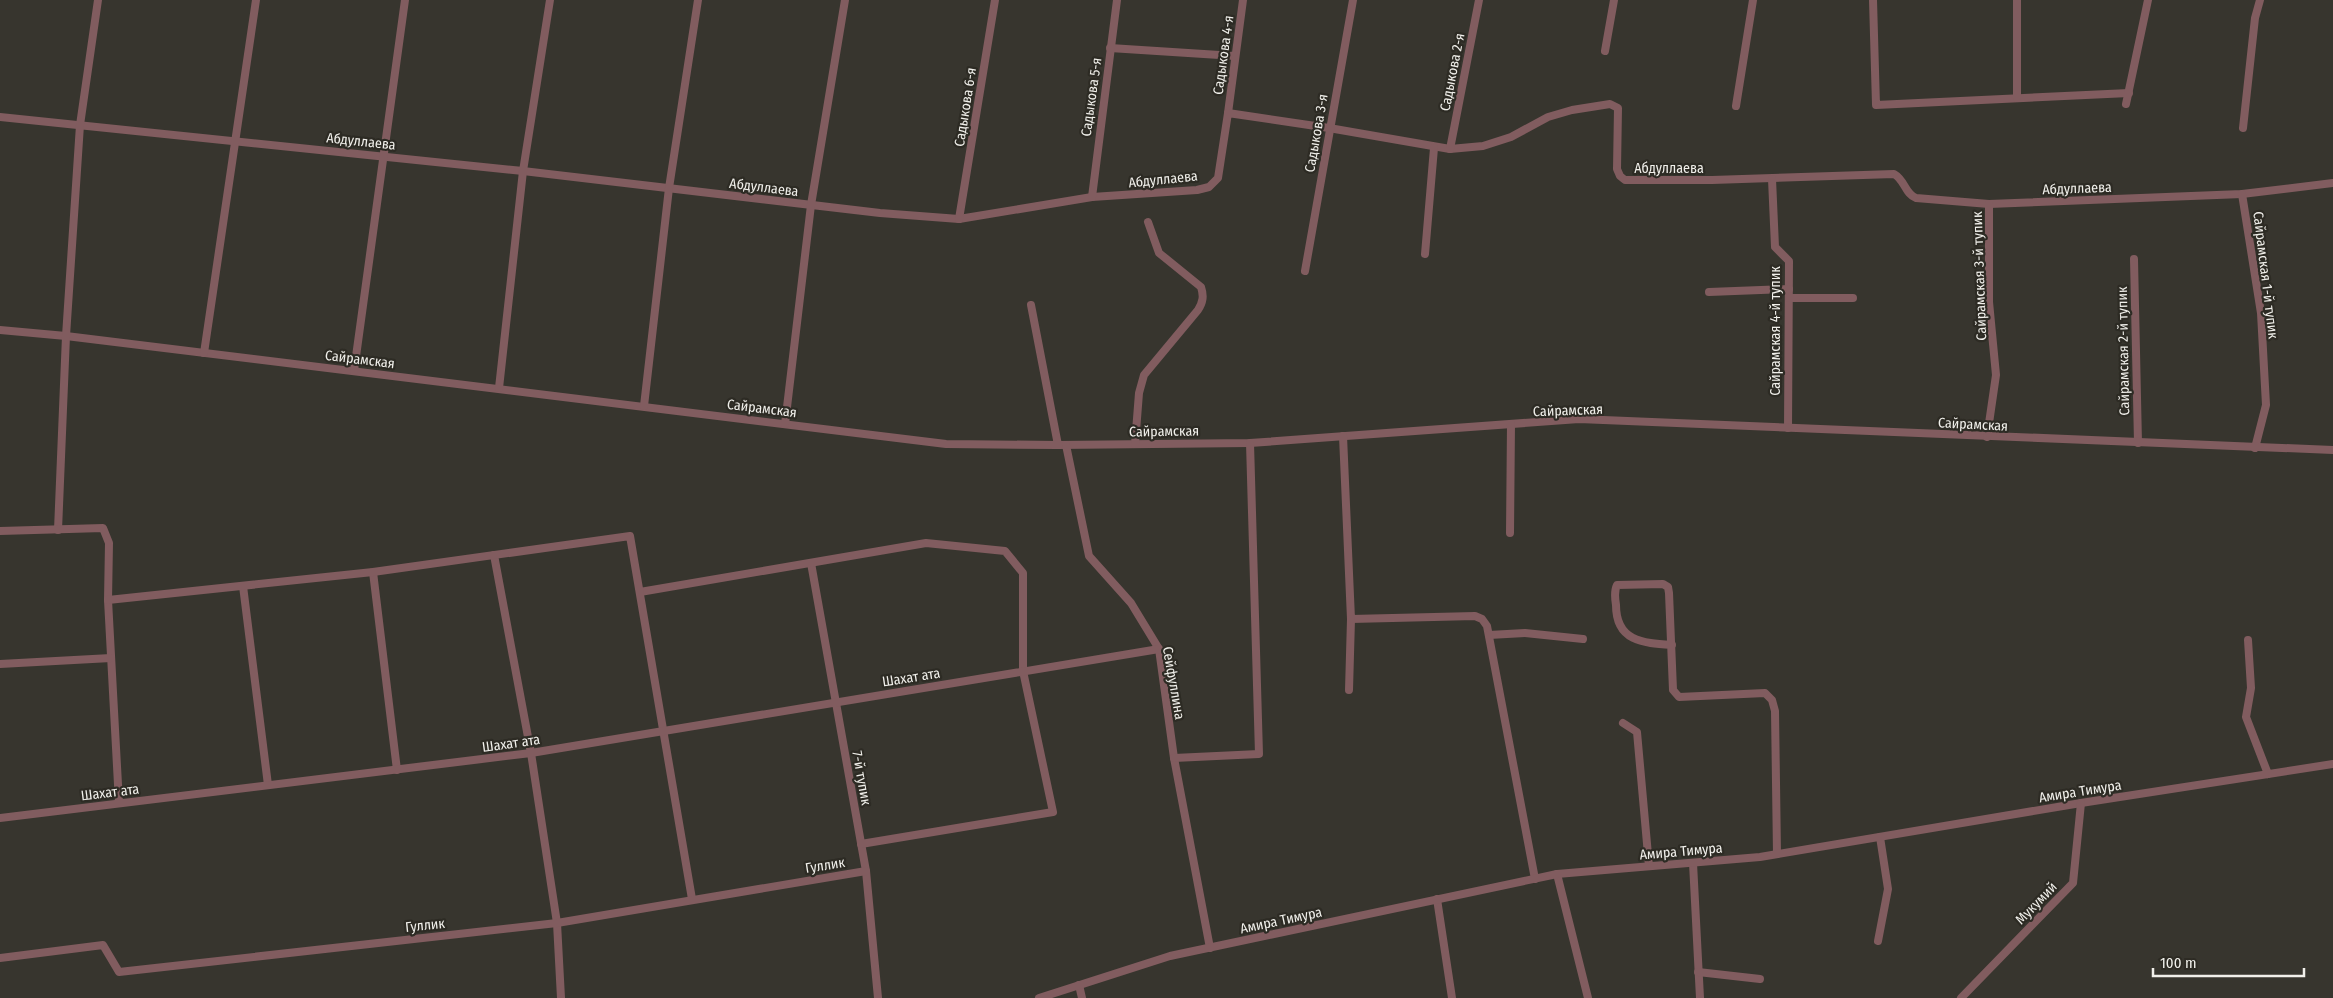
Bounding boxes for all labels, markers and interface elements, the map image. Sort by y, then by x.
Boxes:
street label: Садыкова 4-я [1210,14,1237,96]
street label: Садыкова 2-я [1437,32,1468,113]
street label: Садыкова 5-я [1078,57,1105,138]
street label: Садыкова 6-я [951,66,980,148]
street label: Садыкова 3-я [1301,93,1332,174]
street label: Абдуллаева [325,129,397,154]
street label: Абдуллаева [1634,160,1704,177]
street label: Абдуллаева [1128,167,1199,192]
street label: Абдуллаева [728,175,800,200]
street label: Абдуллаева [2042,179,2112,198]
street label: Сайрамская 1-й тупик [2249,210,2282,340]
street label: Сайрамская 3-й тупик [1969,211,1990,341]
street label: Сайрамская 4-й тупик [1767,266,1784,396]
street label: Сайрамская 2-й тупик [2114,286,2133,416]
street label: Сайрамская [324,347,396,372]
street label: Сайрамская [726,396,798,421]
street label: Сайрамская [1533,401,1603,420]
street label: Сайрамская [1937,414,2008,435]
street label: Сайрамская [1129,422,1199,441]
street label: Сейфуллина [1159,645,1188,721]
street label: Шахат ата [881,665,941,690]
street label: Шахат ата [481,731,541,756]
street label: 7-й тупик [848,749,875,807]
street label: Амира Тимура [2038,777,2123,806]
street label: Шахат ата [80,780,140,804]
street label: Амира Тимура [1639,839,1723,864]
street label: Гуллик [804,854,847,877]
street label: Мукумий [2012,879,2061,928]
street label: Амира Тимура [1239,903,1324,937]
street label: Гуллик [404,915,446,936]
scale bar [2153,946,2304,978]
text: 100 m [2160,954,2197,972]

